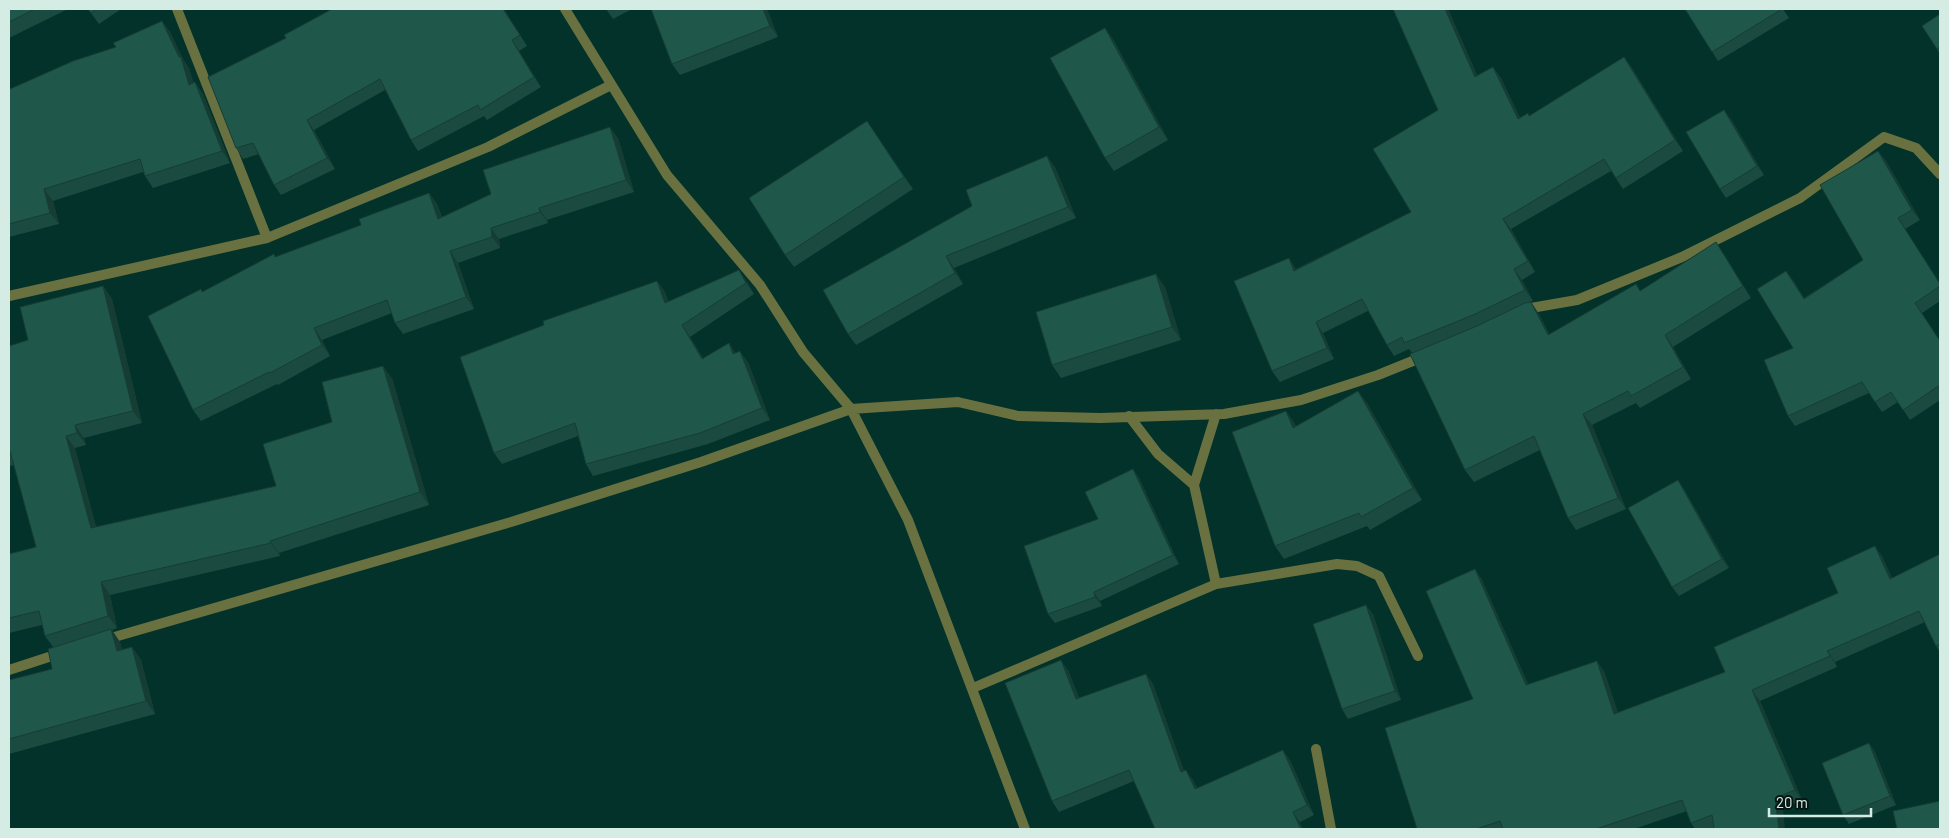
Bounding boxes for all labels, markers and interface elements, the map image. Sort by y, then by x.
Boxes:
scale bar [1769,786,1872,818]
text: 20 m [1776,793,1808,811]

